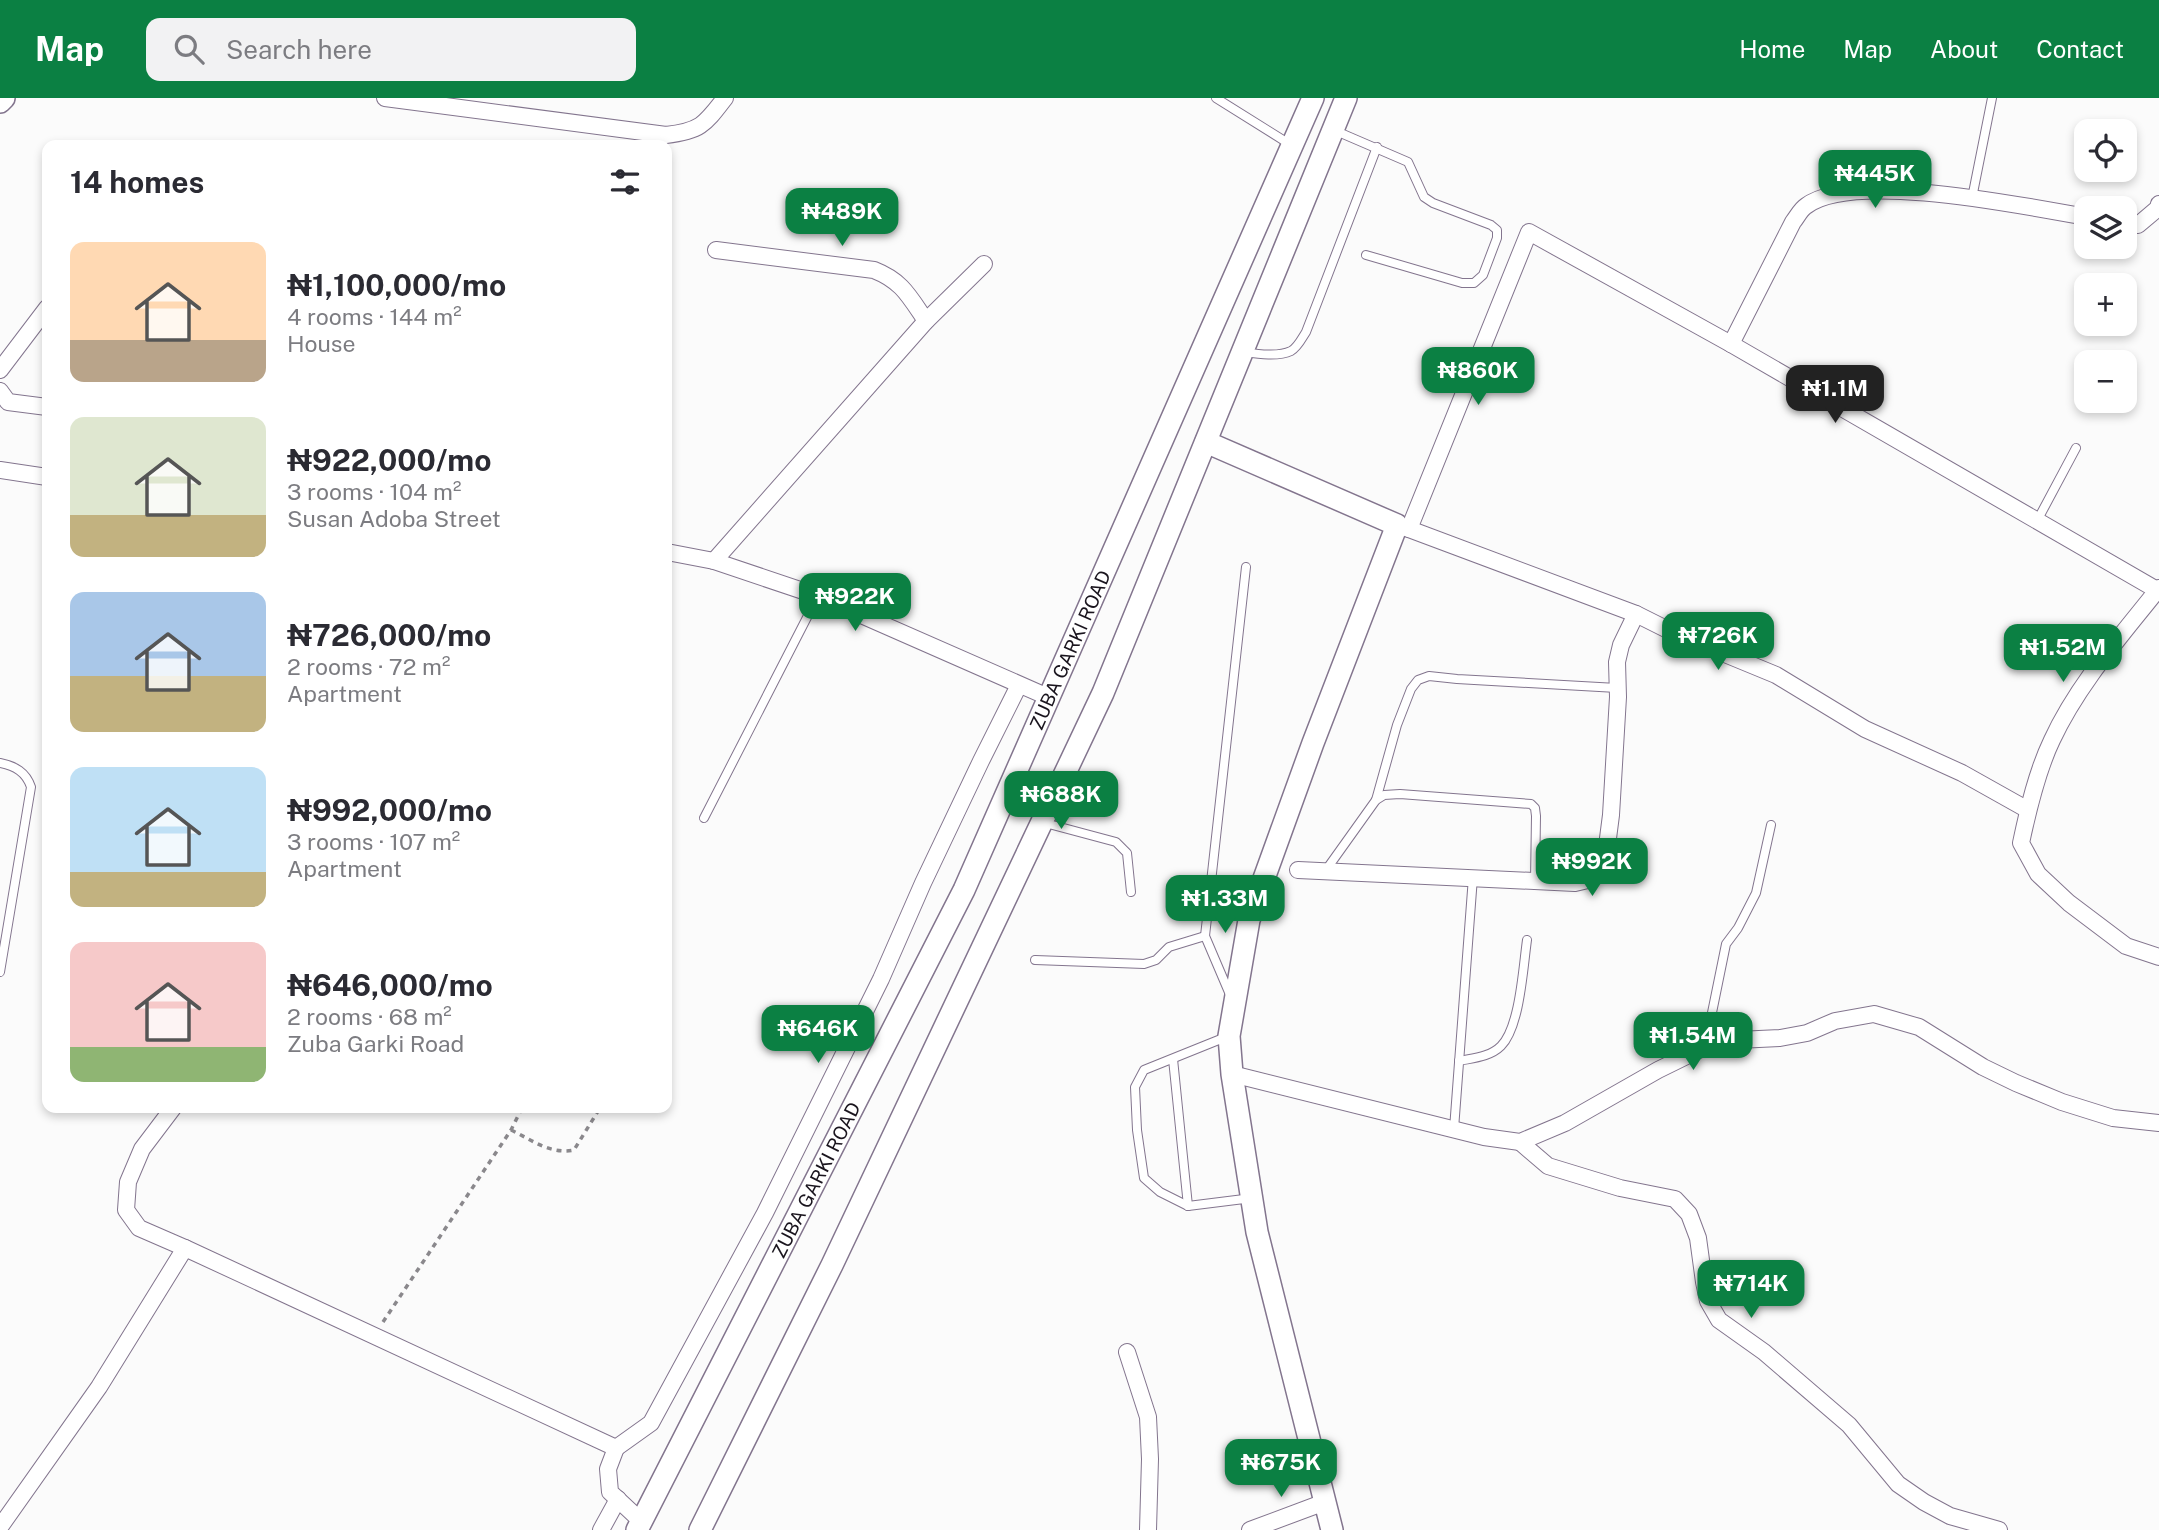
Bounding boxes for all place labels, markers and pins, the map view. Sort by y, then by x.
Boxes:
pin: ₦445K [1826,150,1924,210]
pin: ₦489K [793,188,891,248]
pin: ₦860K [1429,348,1527,407]
pin: ₦1.1M [1786,366,1884,425]
pin: ₦922K [806,574,904,633]
pin: ₦726K [1669,612,1767,672]
pin: ₦1.52M [2006,624,2120,684]
pin: ₦688K [1012,772,1110,831]
pin: ₦992K [1543,838,1641,898]
pin: ₦1.33M [1168,876,1282,935]
pin: ₦646K [769,1006,867,1065]
pin: ₦1.54M [1636,1012,1750,1072]
pin: ₦714K [1702,1260,1800,1320]
pin: ₦675K [1232,1440,1330,1499]

